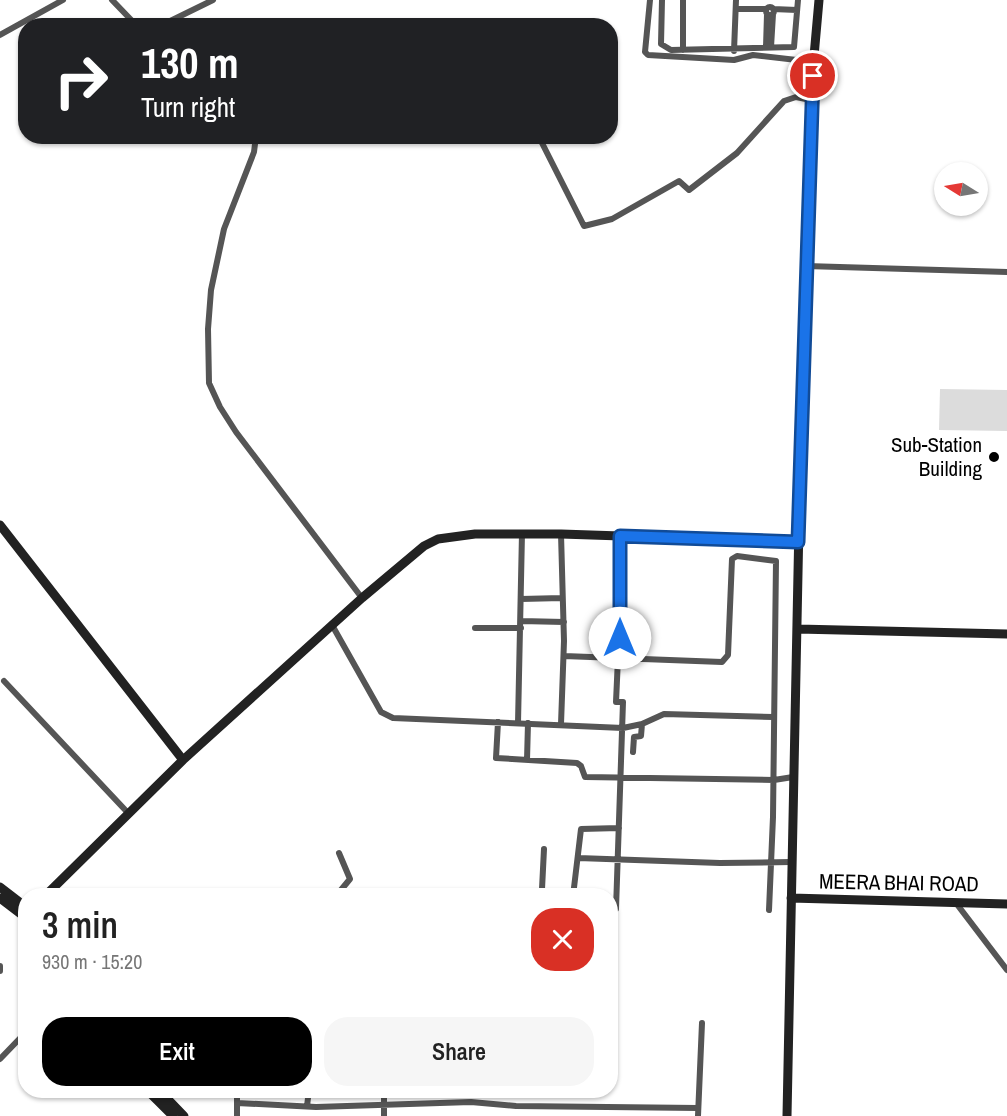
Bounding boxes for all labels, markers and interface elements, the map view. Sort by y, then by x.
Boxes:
text: 130 m [141,35,239,91]
icon: right [42,42,120,120]
pin [787,50,838,101]
icon: arrive [796,59,829,92]
text: Turn right [141,89,235,125]
north arrow [934,162,988,216]
map controls [934,162,988,216]
place label: Sub-Station Building [891,430,982,483]
marker: Sub-Station Building [987,450,1001,464]
position arrow [588,606,652,670]
street label: MEERA BHAI ROAD [819,867,979,898]
text: 3 min [42,901,118,949]
button: close [531,908,594,971]
text: 930 m · 15:20 [42,948,142,975]
button: Exit [42,1017,312,1086]
button: Share [324,1017,594,1086]

